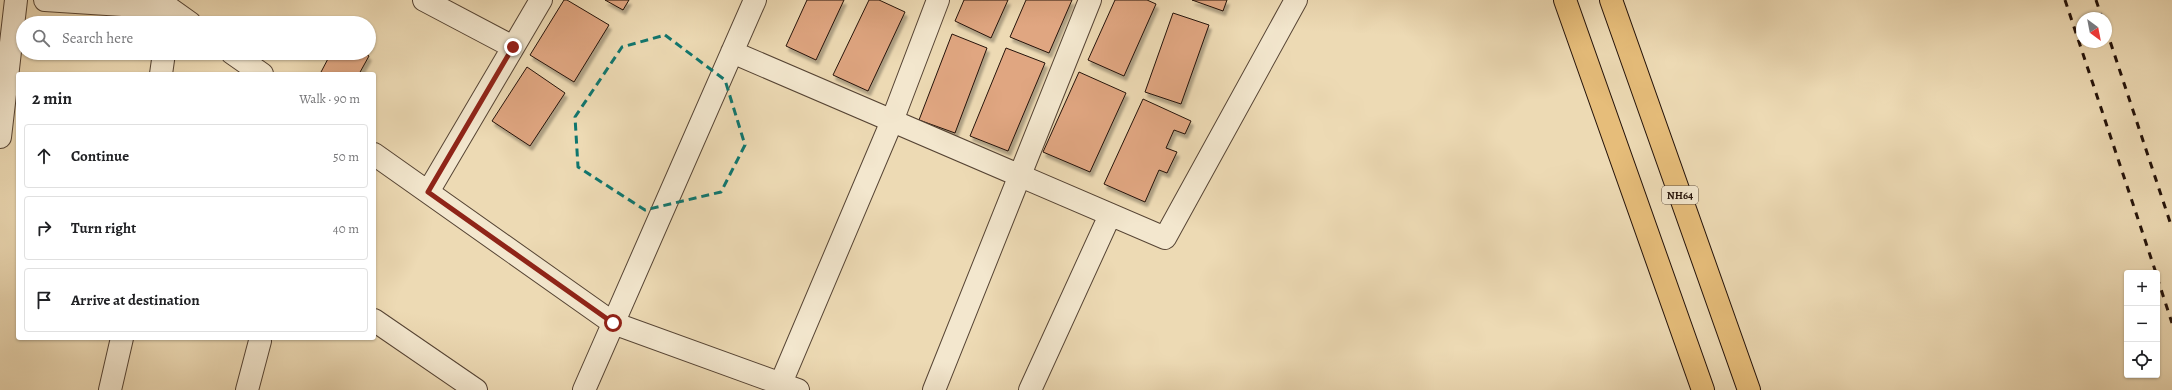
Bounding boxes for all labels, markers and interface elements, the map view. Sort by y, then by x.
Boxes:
north arrow [2076,12,2112,48]
search box [16,16,376,60]
icon: search [30,27,52,49]
text: Search here [62,28,133,48]
route end [504,38,522,56]
text: 2 min [32,87,72,110]
text: Walk · 90 m [299,90,360,107]
icon: ahead [33,145,55,167]
text: Continue [71,146,129,166]
text: 50 m [333,148,359,165]
road number: NH64 [1662,186,1698,204]
icon: right [33,217,55,239]
text: Turn right [71,218,136,238]
text: 40 m [333,220,359,237]
map controls [2124,270,2160,378]
button: + [2124,270,2160,306]
icon: arrive [33,289,55,311]
text: Arrive at destination [71,290,200,310]
button: − [2124,306,2160,342]
route start [604,314,622,332]
button: locate [2124,342,2160,378]

